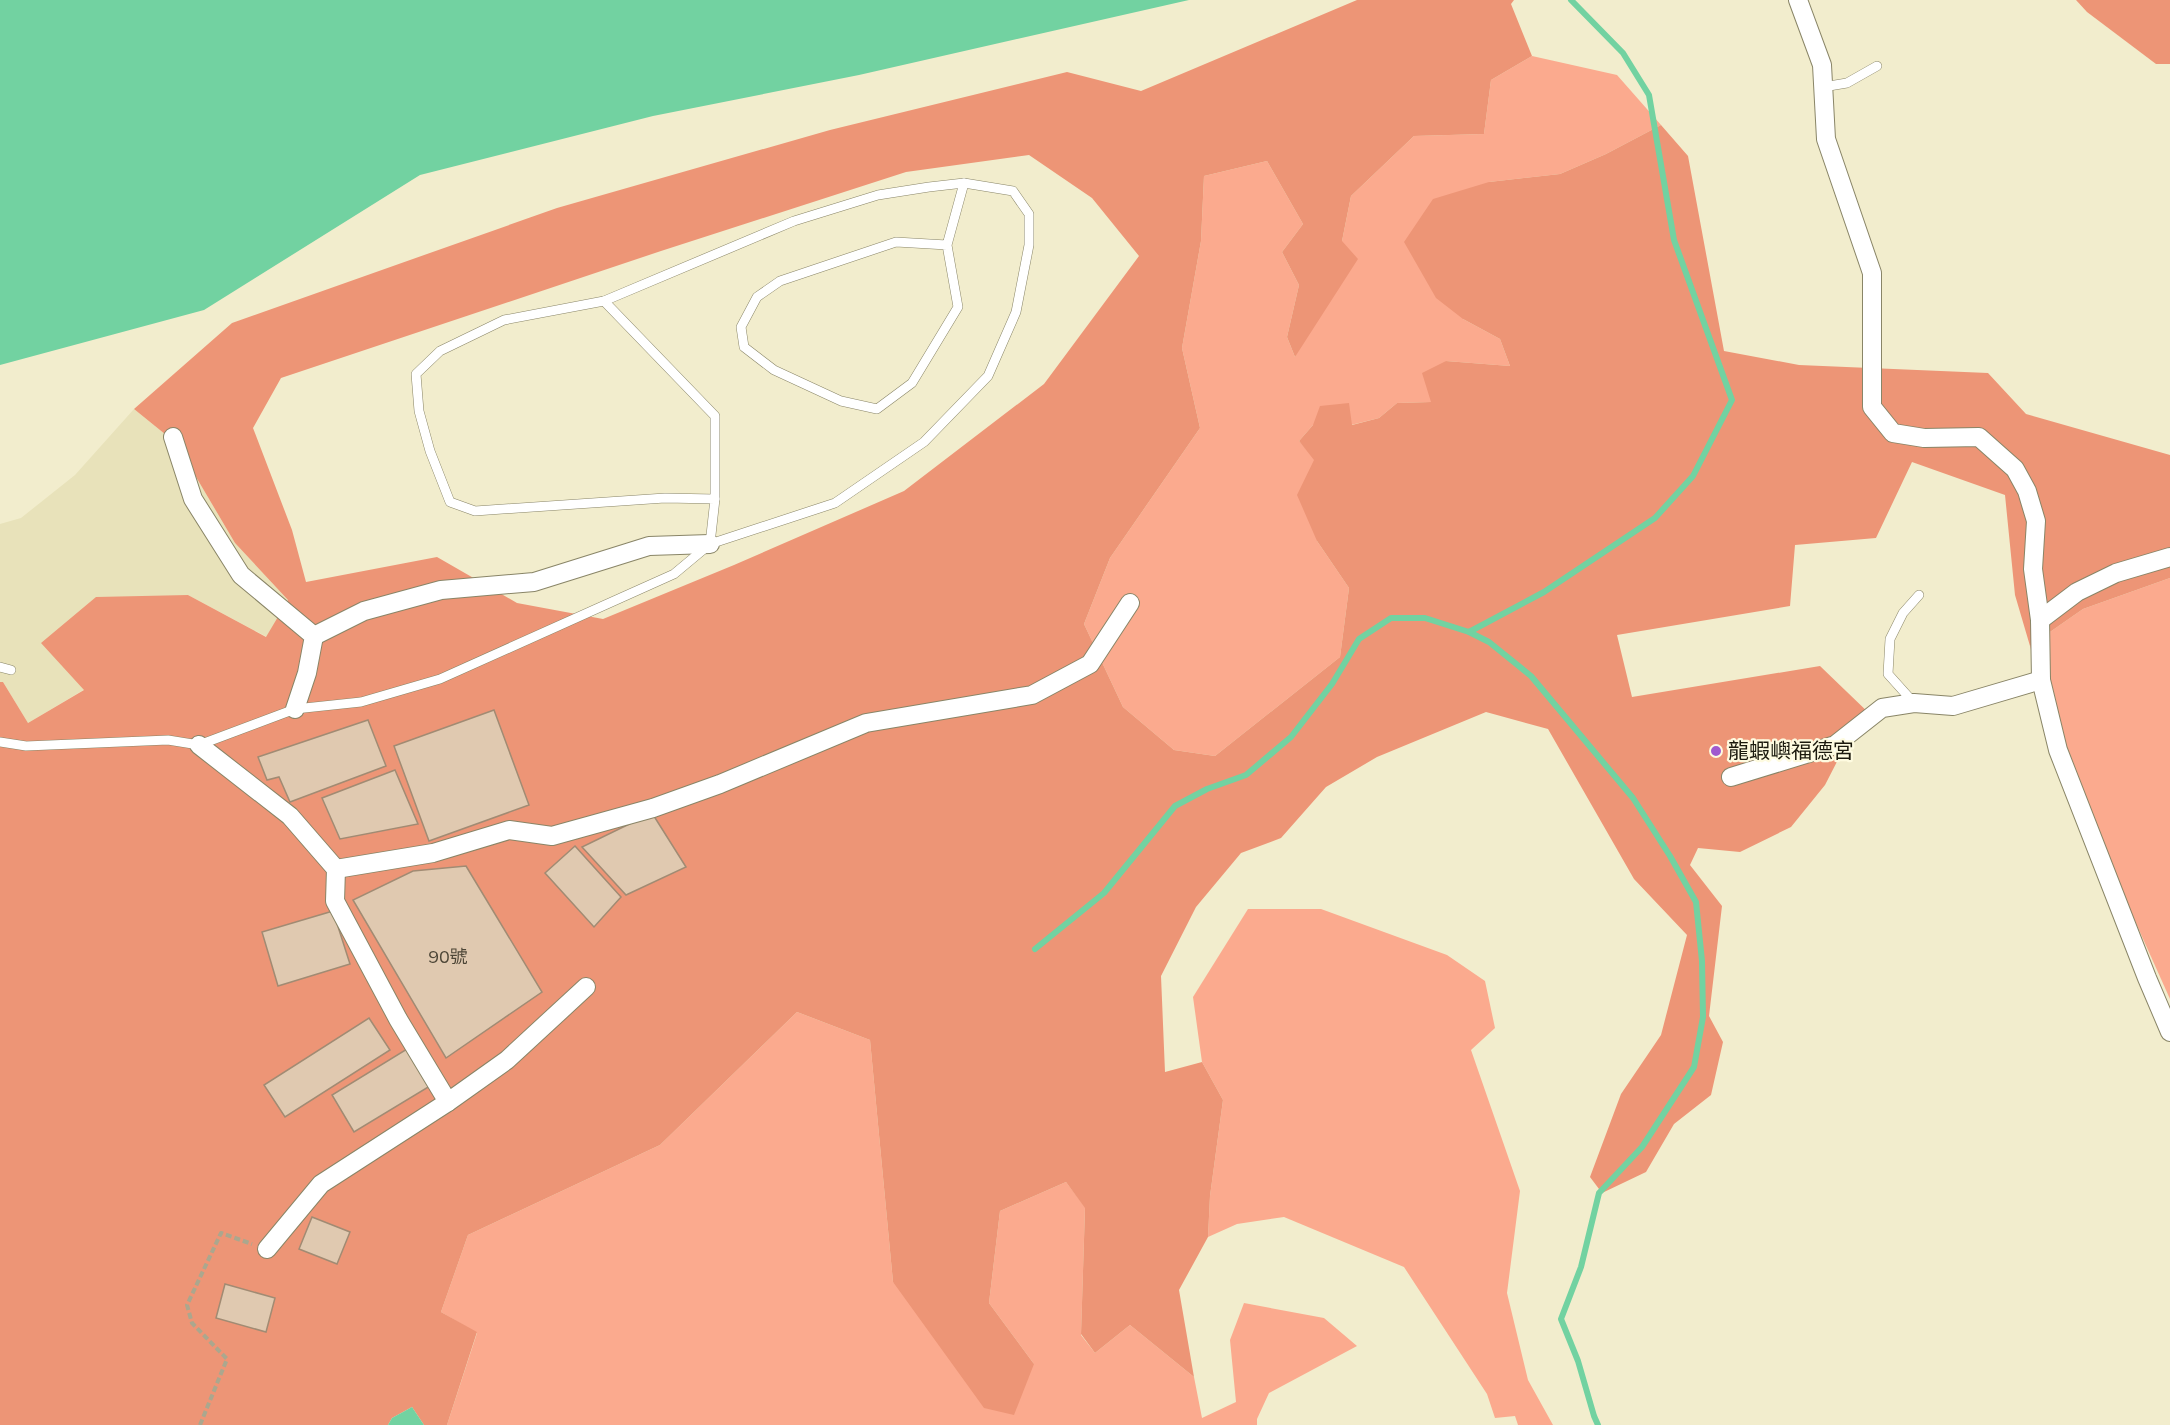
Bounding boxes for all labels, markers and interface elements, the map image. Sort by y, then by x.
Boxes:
place label: 龍蝦嶼福德宮 [1728,737,1854,763]
marker: 龍蝦嶼福德宮 [1709,744,1723,758]
house number: 90號 [428,945,468,968]

